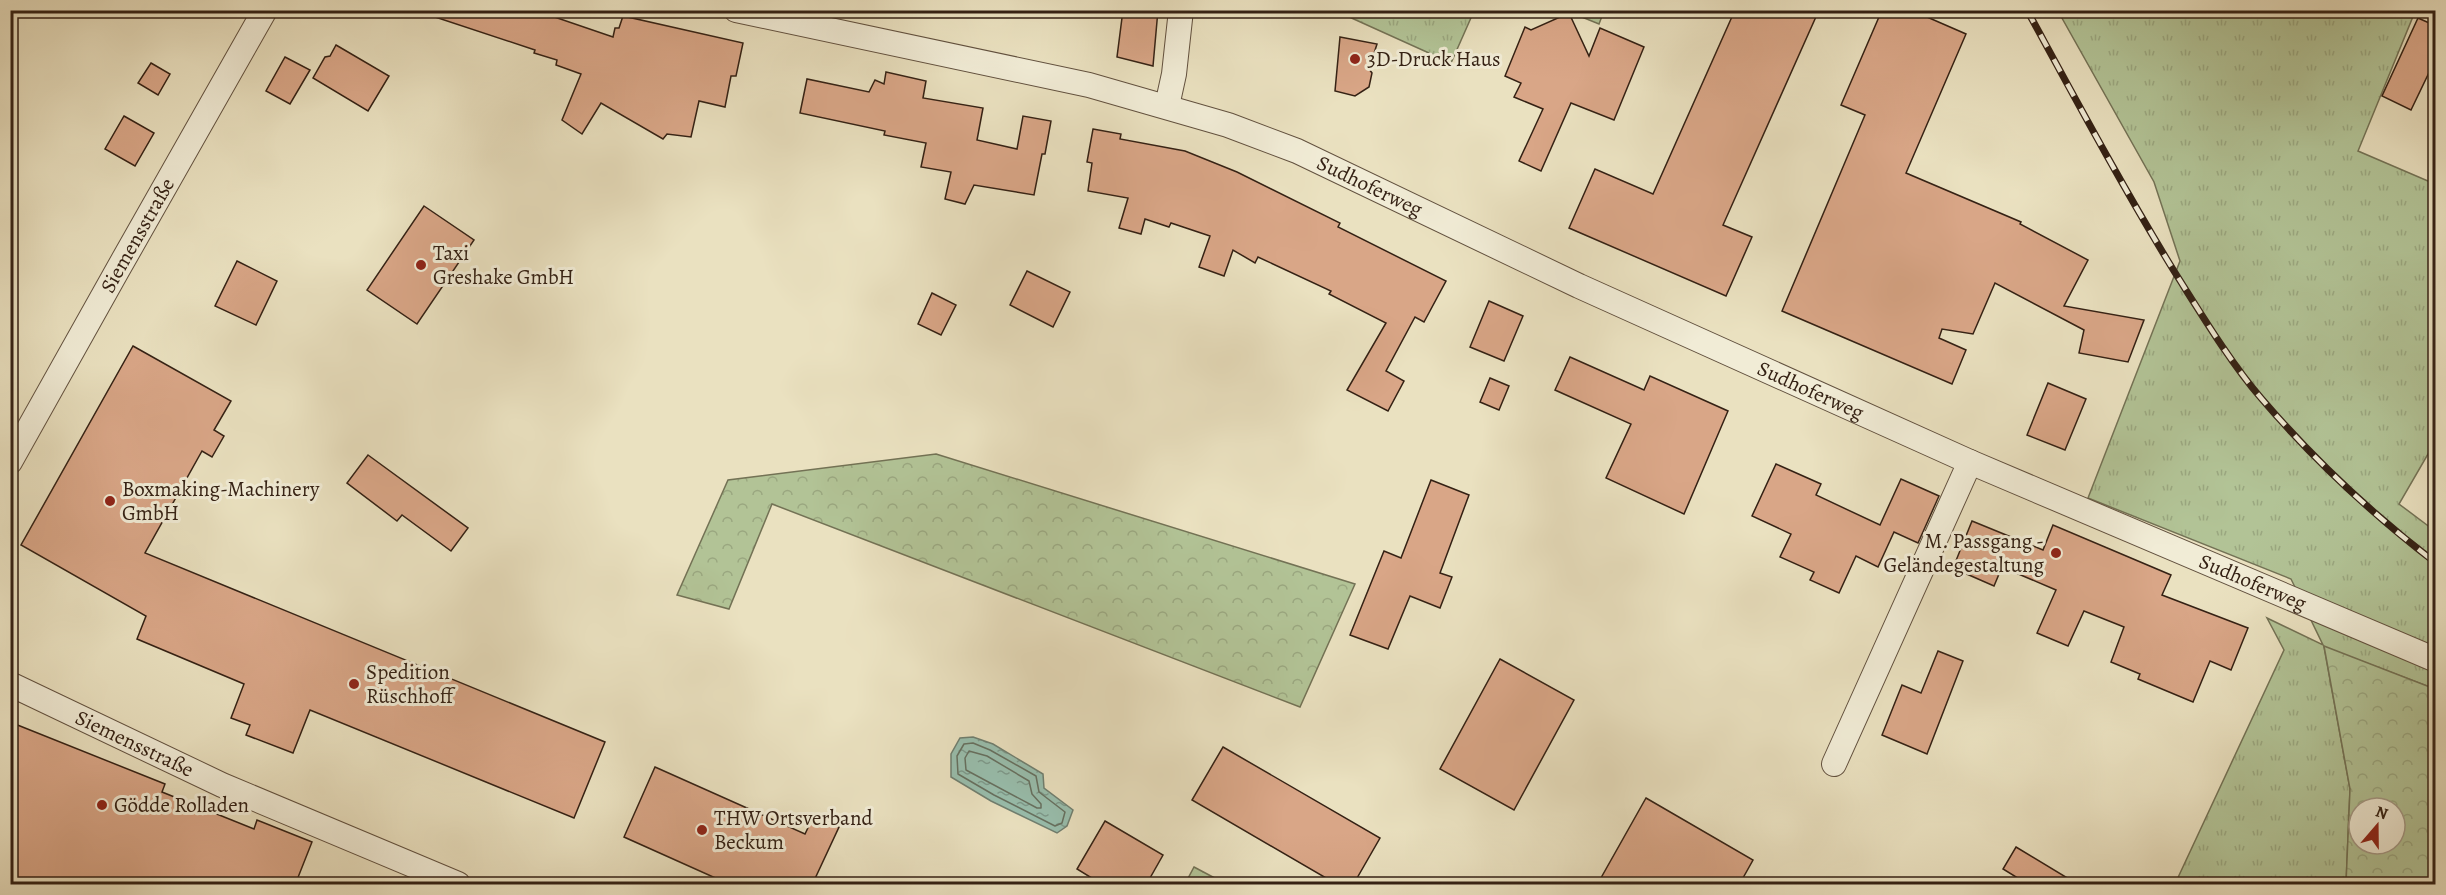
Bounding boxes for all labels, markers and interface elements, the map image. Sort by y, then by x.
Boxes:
place label: 3D-Druck Haus [1367,45,1501,73]
marker: 3D-Druck Haus [1348,52,1362,66]
street label: Sudhoferweg [1312,149,1428,223]
street label: Siemensstraße [94,173,181,298]
place label: Taxi Greshake GmbH [433,239,574,291]
marker: Taxi Greshake GmbH [414,258,428,272]
street label: Sudhoferweg [1753,354,1869,427]
place label: Boxmaking-Machinery GmbH [122,475,320,527]
marker: Boxmaking-Machinery GmbH [103,494,117,508]
place label: M. Passgang - Geländegestaltung [1884,527,2044,579]
marker: M. Passgang - Geländegestaltung [2049,546,2063,560]
street label: Sudhoferweg [2195,547,2311,618]
place label: Spedition Rüschhoff [366,658,456,710]
marker: Spedition Rüschhoff [347,677,361,691]
street label: Siemensstraße [71,703,198,784]
place label: Gödde Rolladen [114,791,249,819]
north arrow [2347,796,2407,856]
marker: Gödde Rolladen [95,798,109,812]
text: N [2373,801,2391,825]
place label: THW Ortsverband Beckum [714,804,873,856]
marker: THW Ortsverband Beckum [695,823,709,837]

